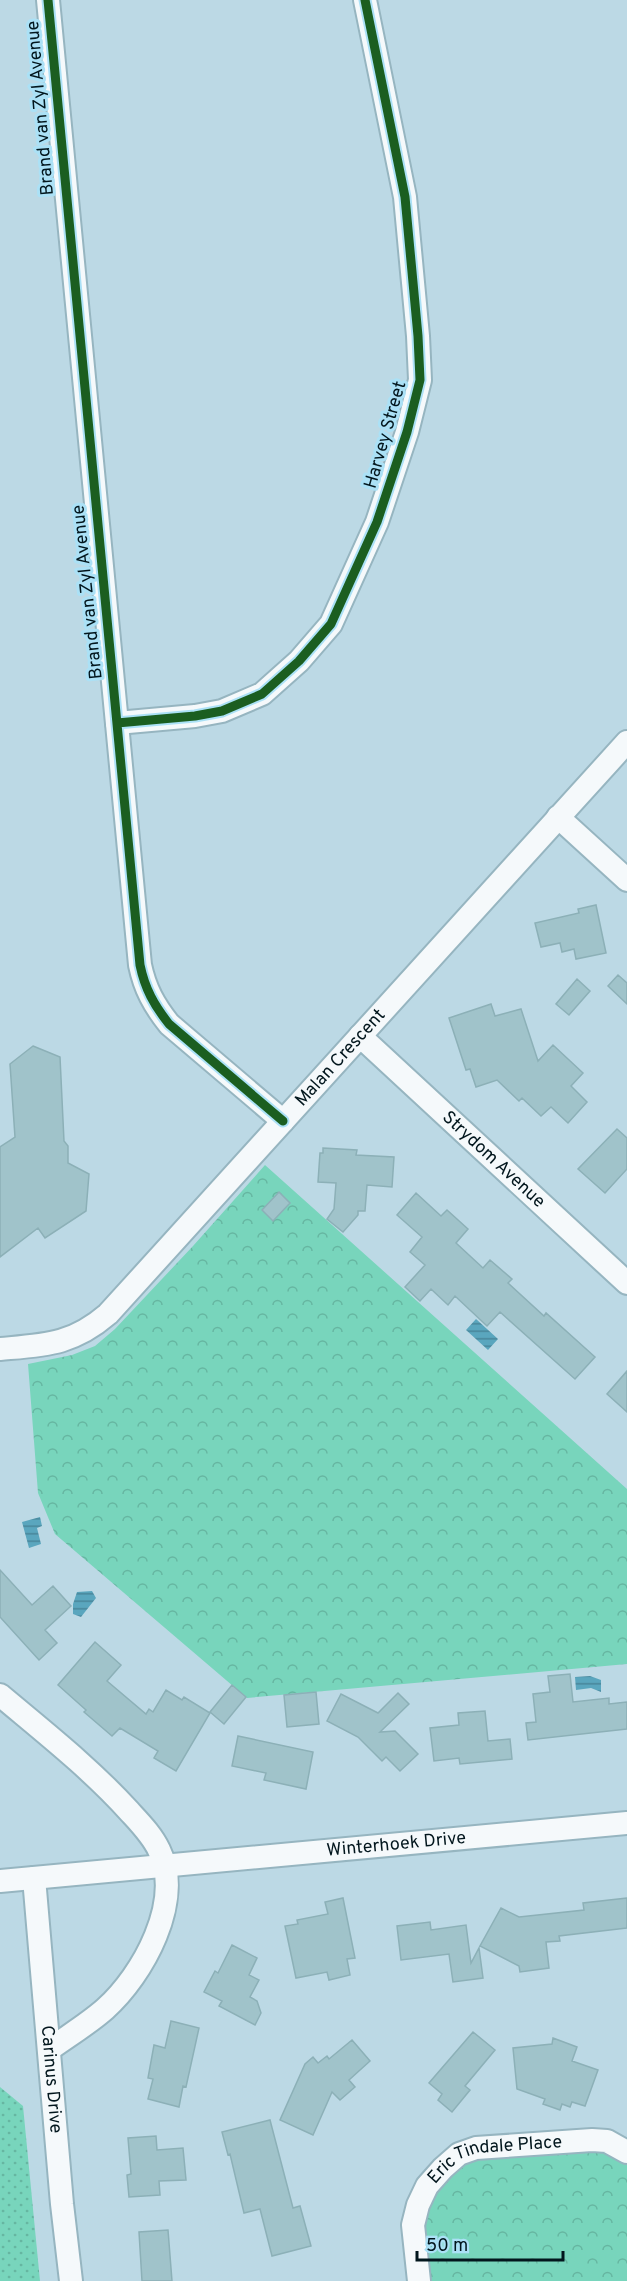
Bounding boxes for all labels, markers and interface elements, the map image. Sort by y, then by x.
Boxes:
street label: Brand van Zyl Avenue [22,20,60,196]
street label: Harvey Street [360,379,412,491]
street label: Brand van Zyl Avenue [67,504,109,680]
street label: Malan Crescent [290,1004,391,1111]
street label: Strydom Avenue [437,1106,550,1213]
street label: Winterhoek Drive [326,1826,467,1862]
street label: Carinus Drive [35,2024,67,2134]
street label: Eric Tindale Place [423,2131,563,2189]
scale bar [417,2224,562,2262]
text: 50 m [426,2235,468,2258]

